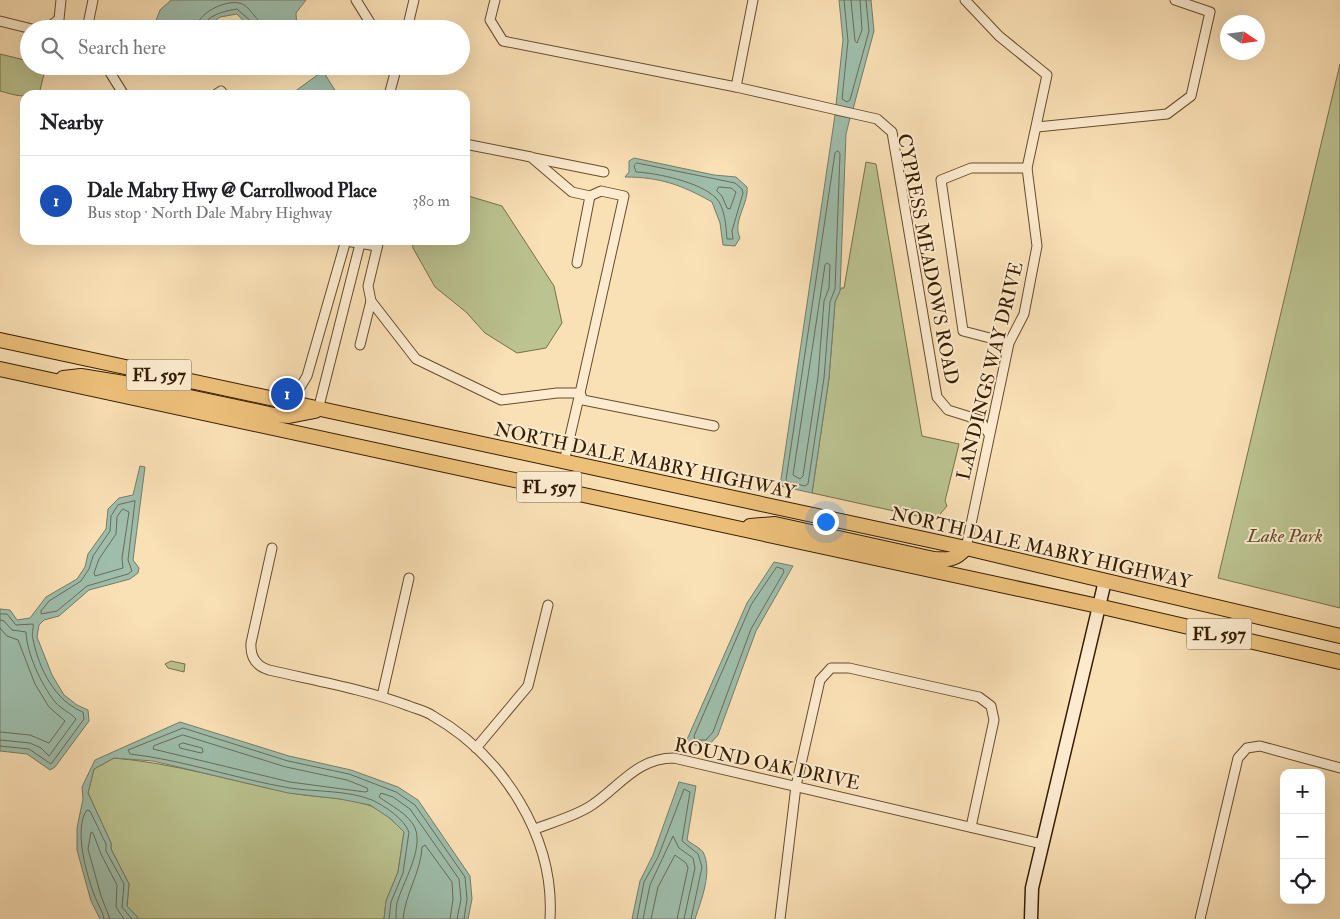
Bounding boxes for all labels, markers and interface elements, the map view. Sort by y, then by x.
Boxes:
north arrow [1220,15,1265,60]
search box [20,20,470,75]
icon: search [38,34,66,62]
text: Search here [78,36,166,60]
text: Nearby [40,109,103,136]
street label: CYPRESS MEADOWS ROAD [892,132,964,386]
text: Dale Mabry Hwy @ Carrollwood Place [87,179,377,203]
text: 1 [53,191,59,211]
text: 380 m [412,191,450,211]
text: Bus stop · North Dale Mabry Highway [87,203,332,223]
street label: LANDINGS WAY DRIVE [951,259,1029,483]
road number: FL 597 [126,360,192,390]
pin: 1 [271,375,303,413]
street label: NORTH DALE MABRY HIGHWAY [492,417,799,505]
road number: FL 597 [516,472,582,502]
street label: NORTH DALE MABRY HIGHWAY [888,502,1195,595]
your location [813,509,839,535]
park label: Lake Park [1246,524,1323,548]
road number: FL 597 [1186,618,1252,650]
street label: ROUND OAK DRIVE [672,733,862,795]
map controls [1280,769,1325,904]
button: + [1280,769,1325,814]
button: − [1280,814,1325,859]
button: locate [1280,859,1325,904]

